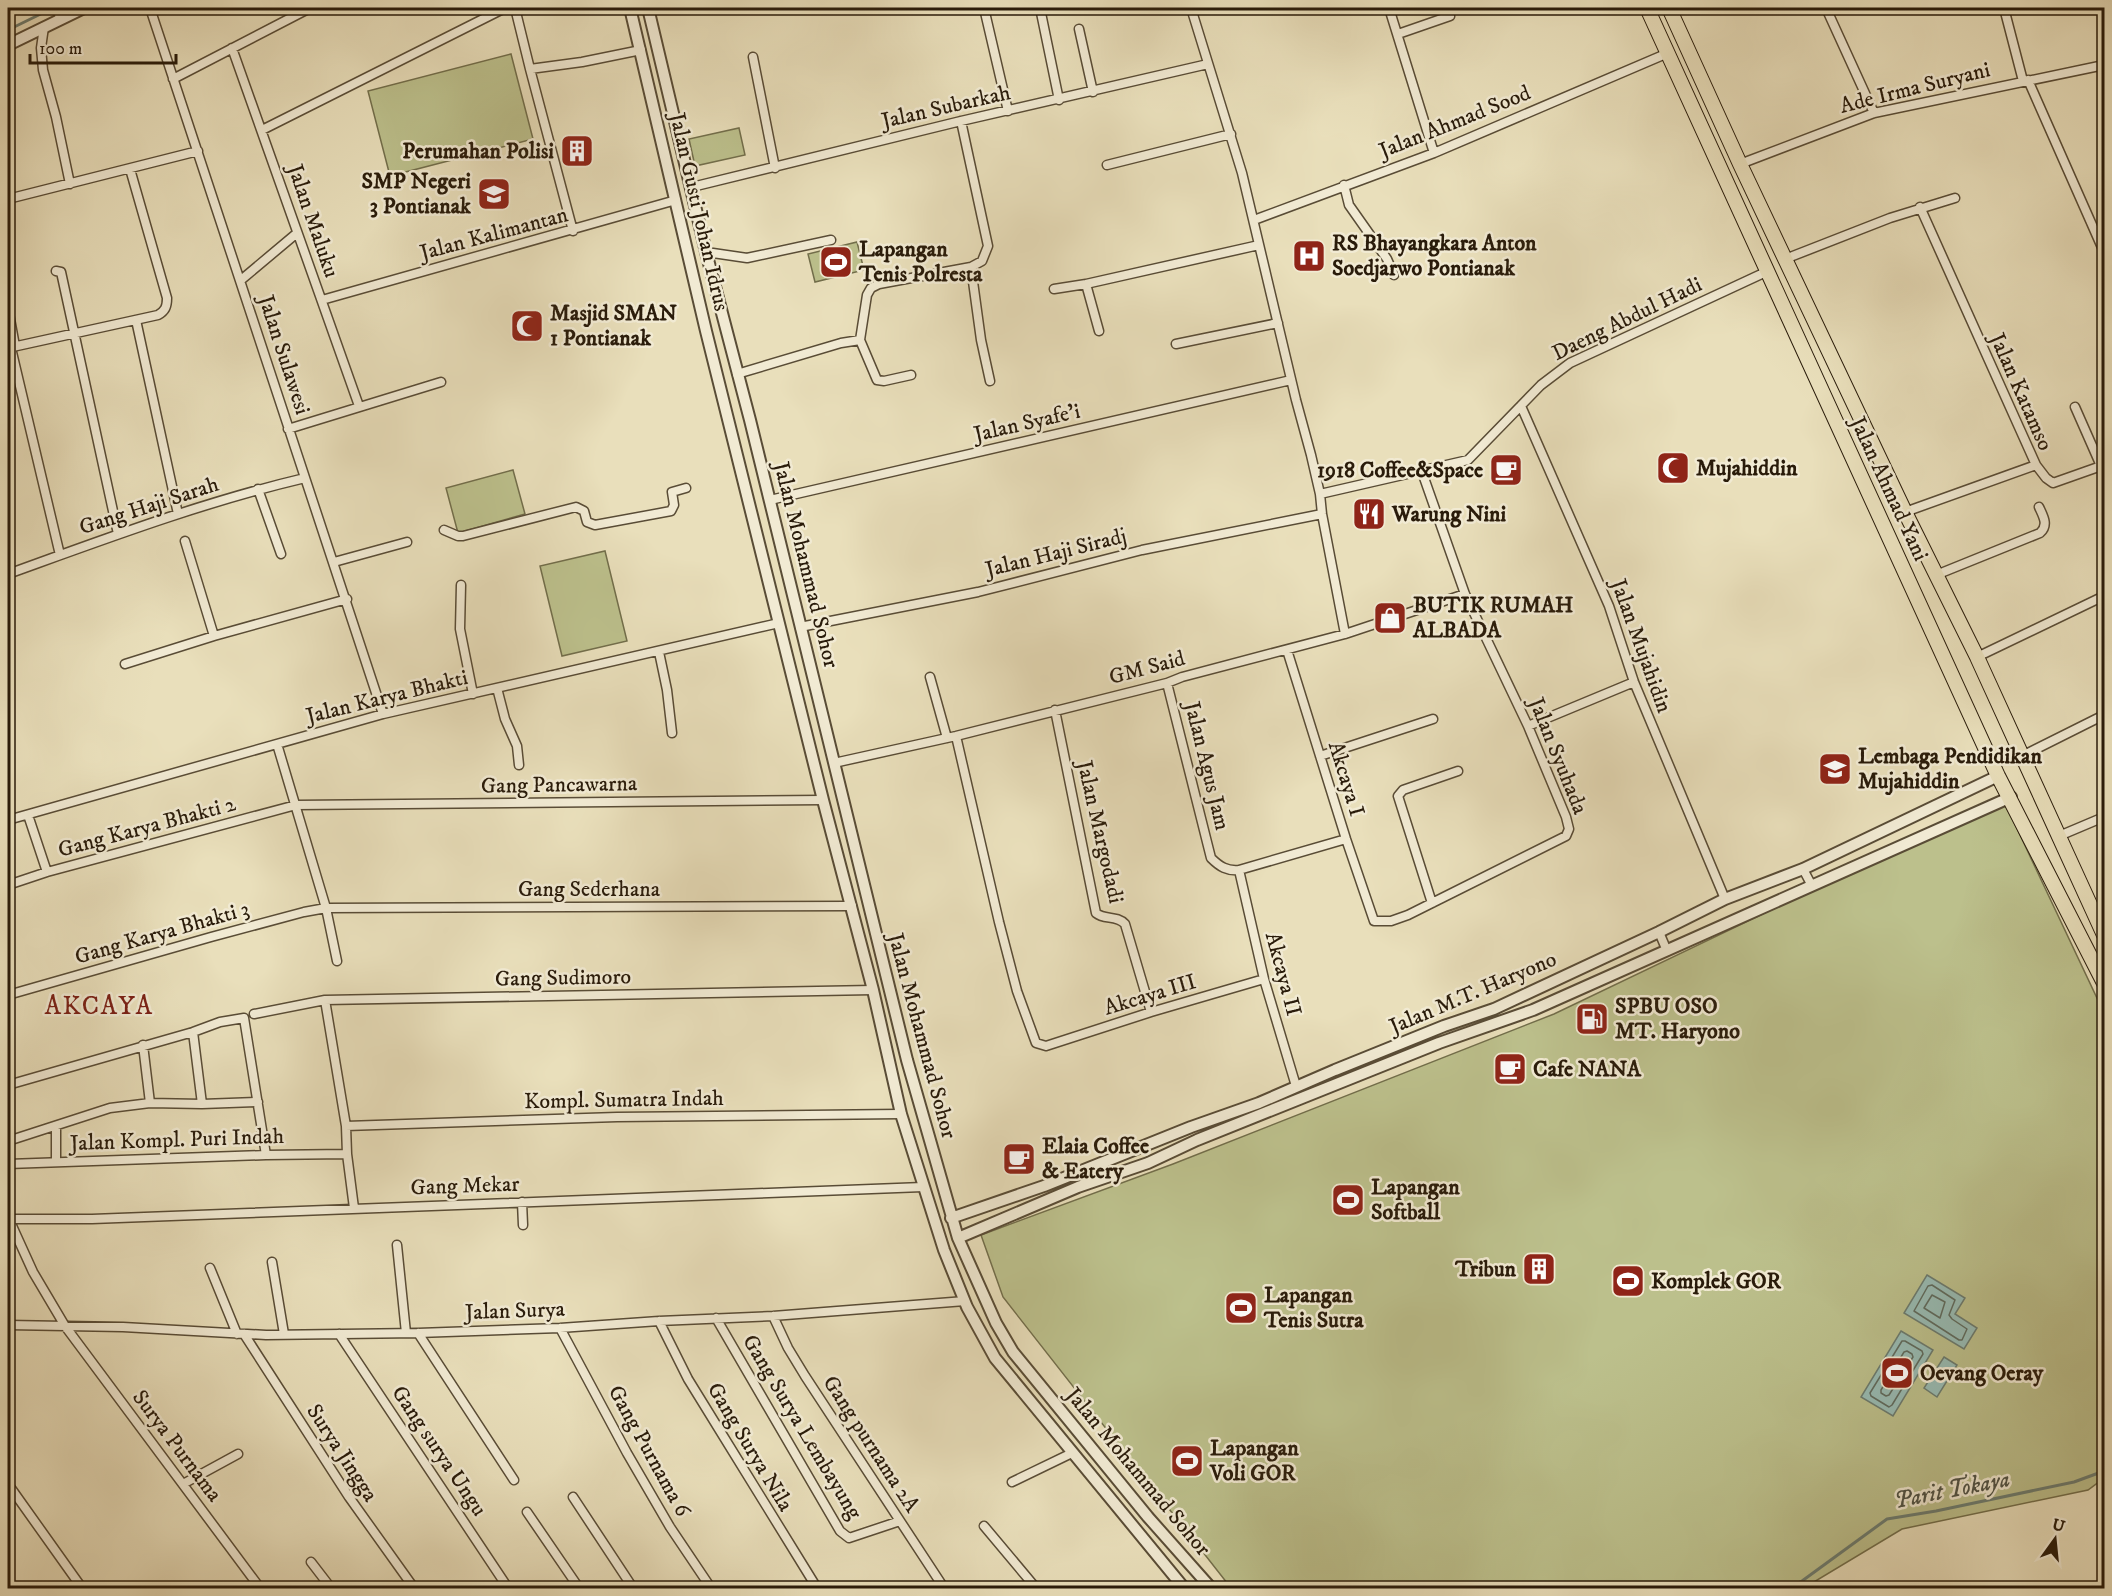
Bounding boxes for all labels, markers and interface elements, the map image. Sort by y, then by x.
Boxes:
scale bar [30,27,176,65]
text: 100 m [39,38,82,60]
street label: Ade Irma Suryani [1837,56,1993,120]
street label: Jalan Subarkah [877,79,1014,135]
street label: Jalan Ahmad Sood [1374,79,1535,165]
street label: Jalan Gusti Johan Idrus [663,108,735,314]
building icon: Perumahan Polisi [559,133,595,169]
place label: Perumahan Polisi [402,138,554,165]
street label: Jalan Maluku [280,159,345,281]
place label: SMP Negeri 3 Pontianak [361,168,472,220]
school or university icon: SMP Negeri 3 Pontianak [476,176,512,212]
street label: Jalan Kalimantan [415,201,571,267]
place label: RS Bhayangkara Anton Soedjarwo Pontianak [1332,230,1537,283]
place label: Lapangan Tenis Polresta [858,236,983,288]
hospital icon: RS Bhayangkara Anton Soedjarwo Pontianak [1291,238,1327,274]
sports icon: Lapangan Tenis Polresta [818,244,854,280]
street label: Daeng Abdul Hadi [1548,271,1706,367]
street label: Jalan Sulawesi [251,290,316,418]
place label: Masjid SMAN 1 Pontianak [550,300,677,352]
mosque icon: Masjid SMAN 1 Pontianak [509,308,545,344]
street label: Jalan Katamso [1982,327,2059,455]
street label: Jalan Syafe'i [969,398,1083,449]
street label: Jalan Ahmad Yani [1843,411,1934,565]
mosque icon: Mujahiddin [1655,450,1691,486]
cafe icon: 1918 Coffee&Space [1488,452,1524,488]
place label: Mujahiddin [1696,455,1798,483]
street label: Jalan Mohammad Sohor [767,457,845,672]
place label: 1918 Coffee&Space [1317,457,1483,484]
street label: Gang Haji Sarah [76,471,223,541]
restaurant icon: Warung Nini [1351,496,1387,532]
place label: Warung Nini [1391,501,1507,528]
street label: Jalan Haji Siradj [981,522,1129,584]
street label: Jalan Mujahidin [1604,574,1678,717]
place label: BUTIK RUMAH ALBADA [1412,592,1574,644]
shop icon: BUTIK RUMAH ALBADA [1372,600,1408,636]
street label: GM Said [1106,645,1188,691]
street label: Jalan Karya Bhakti [301,664,471,731]
street label: Jalan Syuhada [1522,692,1594,819]
street label: Jalan Agus Jam [1178,697,1236,833]
street label: Akcaya I [1322,738,1370,820]
place label: Lembaga Pendidikan Mujahiddin [1858,743,2042,796]
school or university icon: Lembaga Pendidikan Mujahiddin [1817,751,1853,787]
street label: Jalan Margodadi [1070,756,1130,906]
street label: Gang Pancawarna [481,770,638,800]
street label: Gang Karya Bhakti 2 [55,790,239,864]
street label: Gang Sederhana [518,876,661,903]
street label: Gang Karya Bhakti 3 [72,895,252,971]
street label: Jalan Mohammad Sohor [881,928,963,1142]
street label: Akcaya II [1259,929,1307,1019]
street label: Jalan M.T. Haryono [1384,946,1561,1041]
street label: Gang Sudimoro [495,963,631,993]
street label: Akcaya III [1101,968,1199,1022]
district label: AKCAYA [45,990,153,1023]
place label: SPBU OSO MT. Haryono [1615,993,1740,1045]
fuel station icon: SPBU OSO MT. Haryono [1574,1001,1610,1037]
cafe icon: Cafe NANA [1492,1051,1528,1087]
place label: Cafe NANA [1533,1056,1642,1083]
street label: Kompl. Sumatra Indah [524,1085,724,1115]
street label: Jalan Kompl. Puri Indah [68,1123,285,1157]
place label: Elaia Coffee & Eatery [1042,1133,1149,1185]
cafe icon: Elaia Coffee & Eatery [1001,1141,1037,1177]
street label: Gang Mekar [410,1171,521,1201]
place label: Lapangan Softball [1371,1174,1460,1226]
sports icon: Lapangan Softball [1330,1182,1366,1218]
building icon: Tribun [1521,1251,1557,1287]
place label: Tribun [1454,1256,1517,1283]
sports icon: Komplek GOR [1610,1263,1646,1299]
place label: Komplek GOR [1651,1268,1781,1295]
place label: Lapangan Tenis Sutra [1263,1282,1364,1334]
sports icon: Lapangan Tenis Sutra [1223,1290,1259,1326]
street label: Jalan Surya [463,1296,566,1326]
street label: Gang Surya Lembayung [736,1330,868,1525]
sports icon: Oevang Oeray [1879,1355,1915,1391]
place label: Oevang Oeray [1920,1360,2044,1387]
street label: Gang purnama 2A [817,1370,926,1518]
street label: Gang Surya Nila [701,1378,799,1517]
street label: Gang surya Ungu [385,1381,493,1521]
street label: Gang Purnama 6 [602,1381,697,1523]
street label: Jalan Mohammad Sohor [1058,1381,1217,1562]
street label: Surya Purnama [126,1385,228,1508]
street label: Surya Jingga [300,1399,384,1507]
place label: Lapangan Voli GOR [1209,1435,1299,1487]
sports icon: Lapangan Voli GOR [1169,1443,1205,1479]
water label: Parit Tokaya [1891,1464,2013,1516]
north arrow [2025,1509,2085,1569]
text: U [2050,1514,2068,1537]

